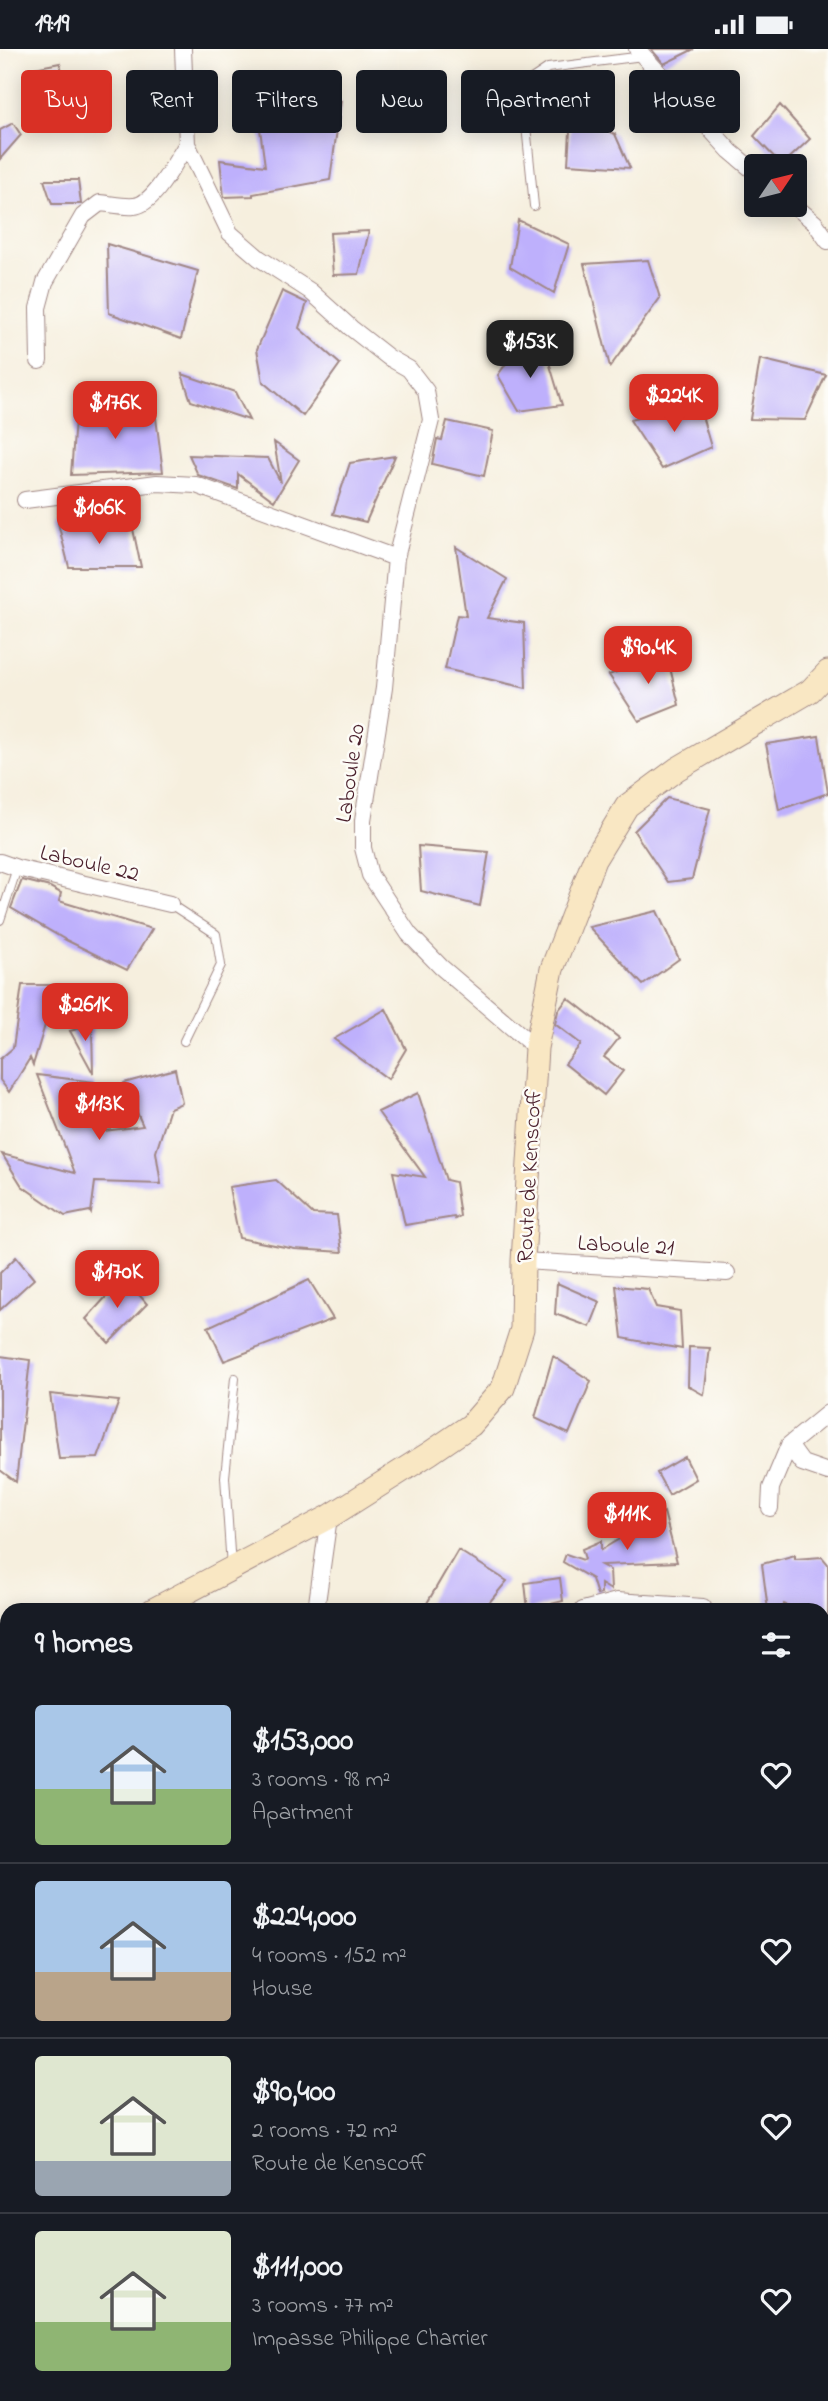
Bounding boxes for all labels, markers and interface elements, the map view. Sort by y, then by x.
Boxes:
text: 19:19 [35,6,69,44]
chip: Buy [21,70,112,133]
chip: Rent [126,70,218,133]
chip: Filters [232,70,342,133]
chip: New [356,70,447,133]
chip: Apartment [461,70,615,133]
chip: House [629,70,740,133]
north arrow [744,154,807,217]
map controls [744,154,807,217]
pin: $153K [481,321,579,380]
text: $153K [502,326,558,359]
pin: $224K [625,375,723,434]
text: $224K [645,380,703,413]
pin: $176K [66,381,164,441]
text: $176K [89,387,141,420]
pin: $106K [50,487,148,546]
text: $106K [73,492,125,525]
pin: $90.4K [591,627,705,686]
text: $90.4K [620,632,676,665]
street label: Laboule 20 [328,722,375,825]
street label: Laboule 22 [37,837,142,892]
pin: $261K [36,983,134,1043]
text: $261K [58,989,112,1022]
pin: $113K [50,1083,148,1142]
text: $113K [74,1088,124,1121]
street label: Route de Kenscoff [509,1088,552,1264]
street label: Laboule 21 [577,1227,675,1266]
pin: $170K [68,1251,166,1310]
text: $170K [91,1256,143,1289]
pin: $111K [578,1493,676,1552]
text: $111K [603,1498,651,1531]
text: 9 homes [35,1623,133,1667]
icon: filters [757,1626,795,1664]
text: $153,000 [252,1720,353,1764]
icon: home [91,1733,175,1817]
icon: heart [757,1756,795,1794]
text: 3 rooms · 98 m² [252,1764,390,1797]
text: Apartment [252,1797,353,1830]
text: $224,000 [252,1896,356,1940]
icon: home [91,1909,175,1993]
icon: heart [757,1932,795,1970]
text: 4 rooms · 152 m² [252,1940,407,1973]
text: House [252,1973,312,2006]
text: $90,400 [252,2071,336,2115]
icon: home [91,2084,175,2168]
icon: heart [757,2107,795,2145]
text: 2 rooms · 72 m² [252,2115,398,2148]
text: Route de Kenscoff [252,2148,426,2181]
text: $111,000 [252,2246,343,2290]
icon: home [91,2259,175,2343]
icon: heart [757,2282,795,2320]
text: 3 rooms · 77 m² [252,2290,394,2323]
text: Impasse Philippe Charrier [252,2323,488,2356]

